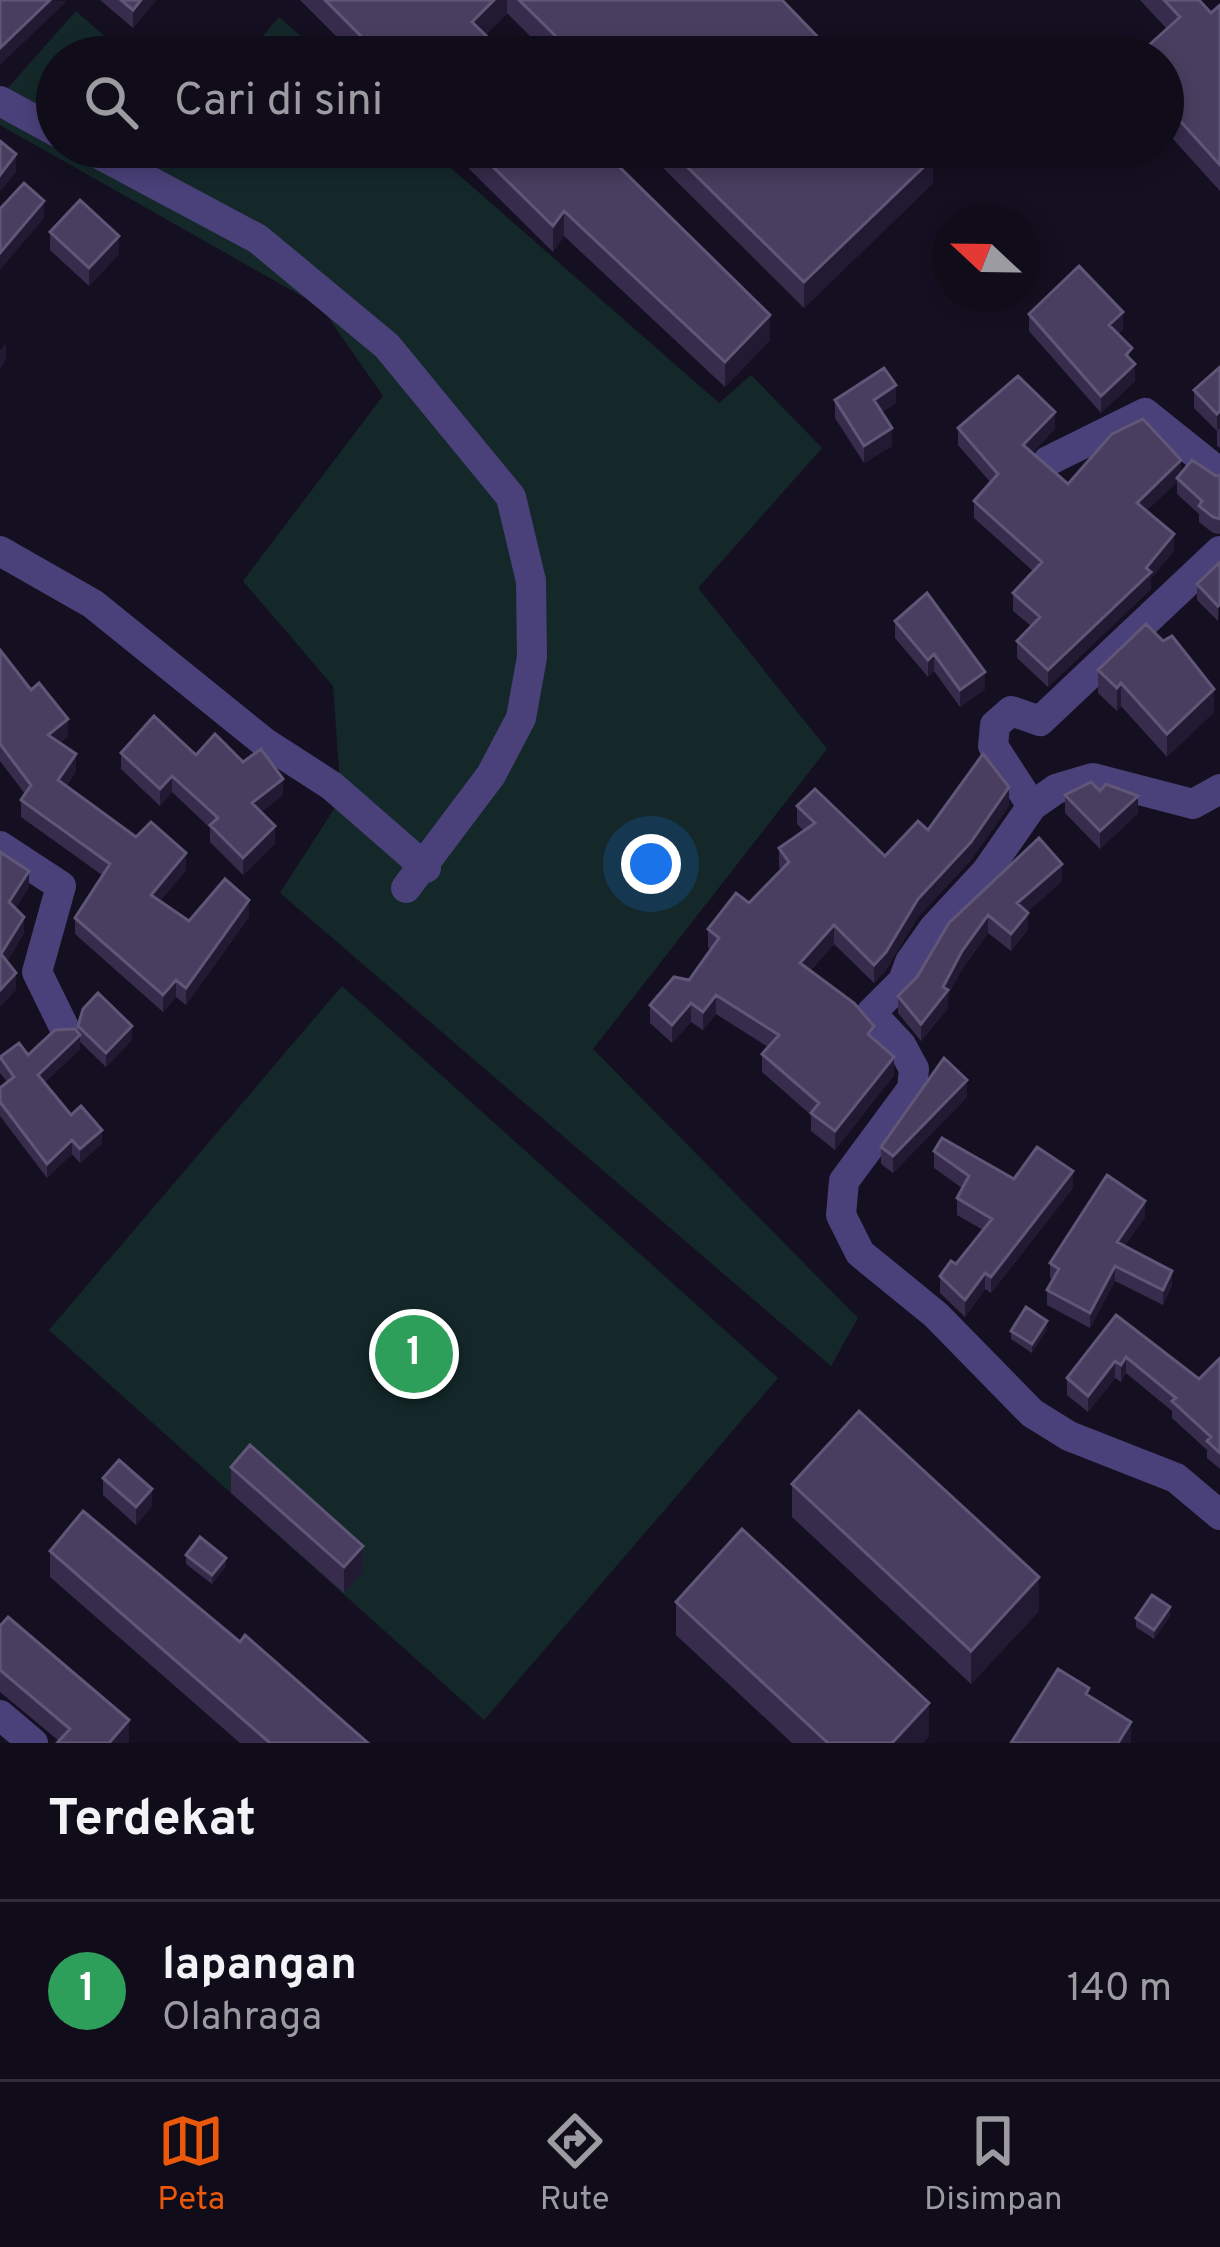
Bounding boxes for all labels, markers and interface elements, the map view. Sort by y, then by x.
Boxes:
search box [36,36,1184,168]
icon: search [78,69,144,135]
text: Cari di sini [174,74,383,131]
north arrow [932,204,1040,312]
your location [621,834,681,894]
pin: 1 [375,1309,453,1399]
text: Terdekat [48,1789,256,1854]
text: lapangan [162,1938,357,1995]
text: 1 [79,1966,95,2015]
text: 140 m [1067,1966,1172,2015]
text: Olahraga [162,1995,322,2044]
tab: Peta [157,2108,225,2222]
tab: Rute [540,2108,610,2222]
tab: Disimpan [924,2108,1063,2222]

